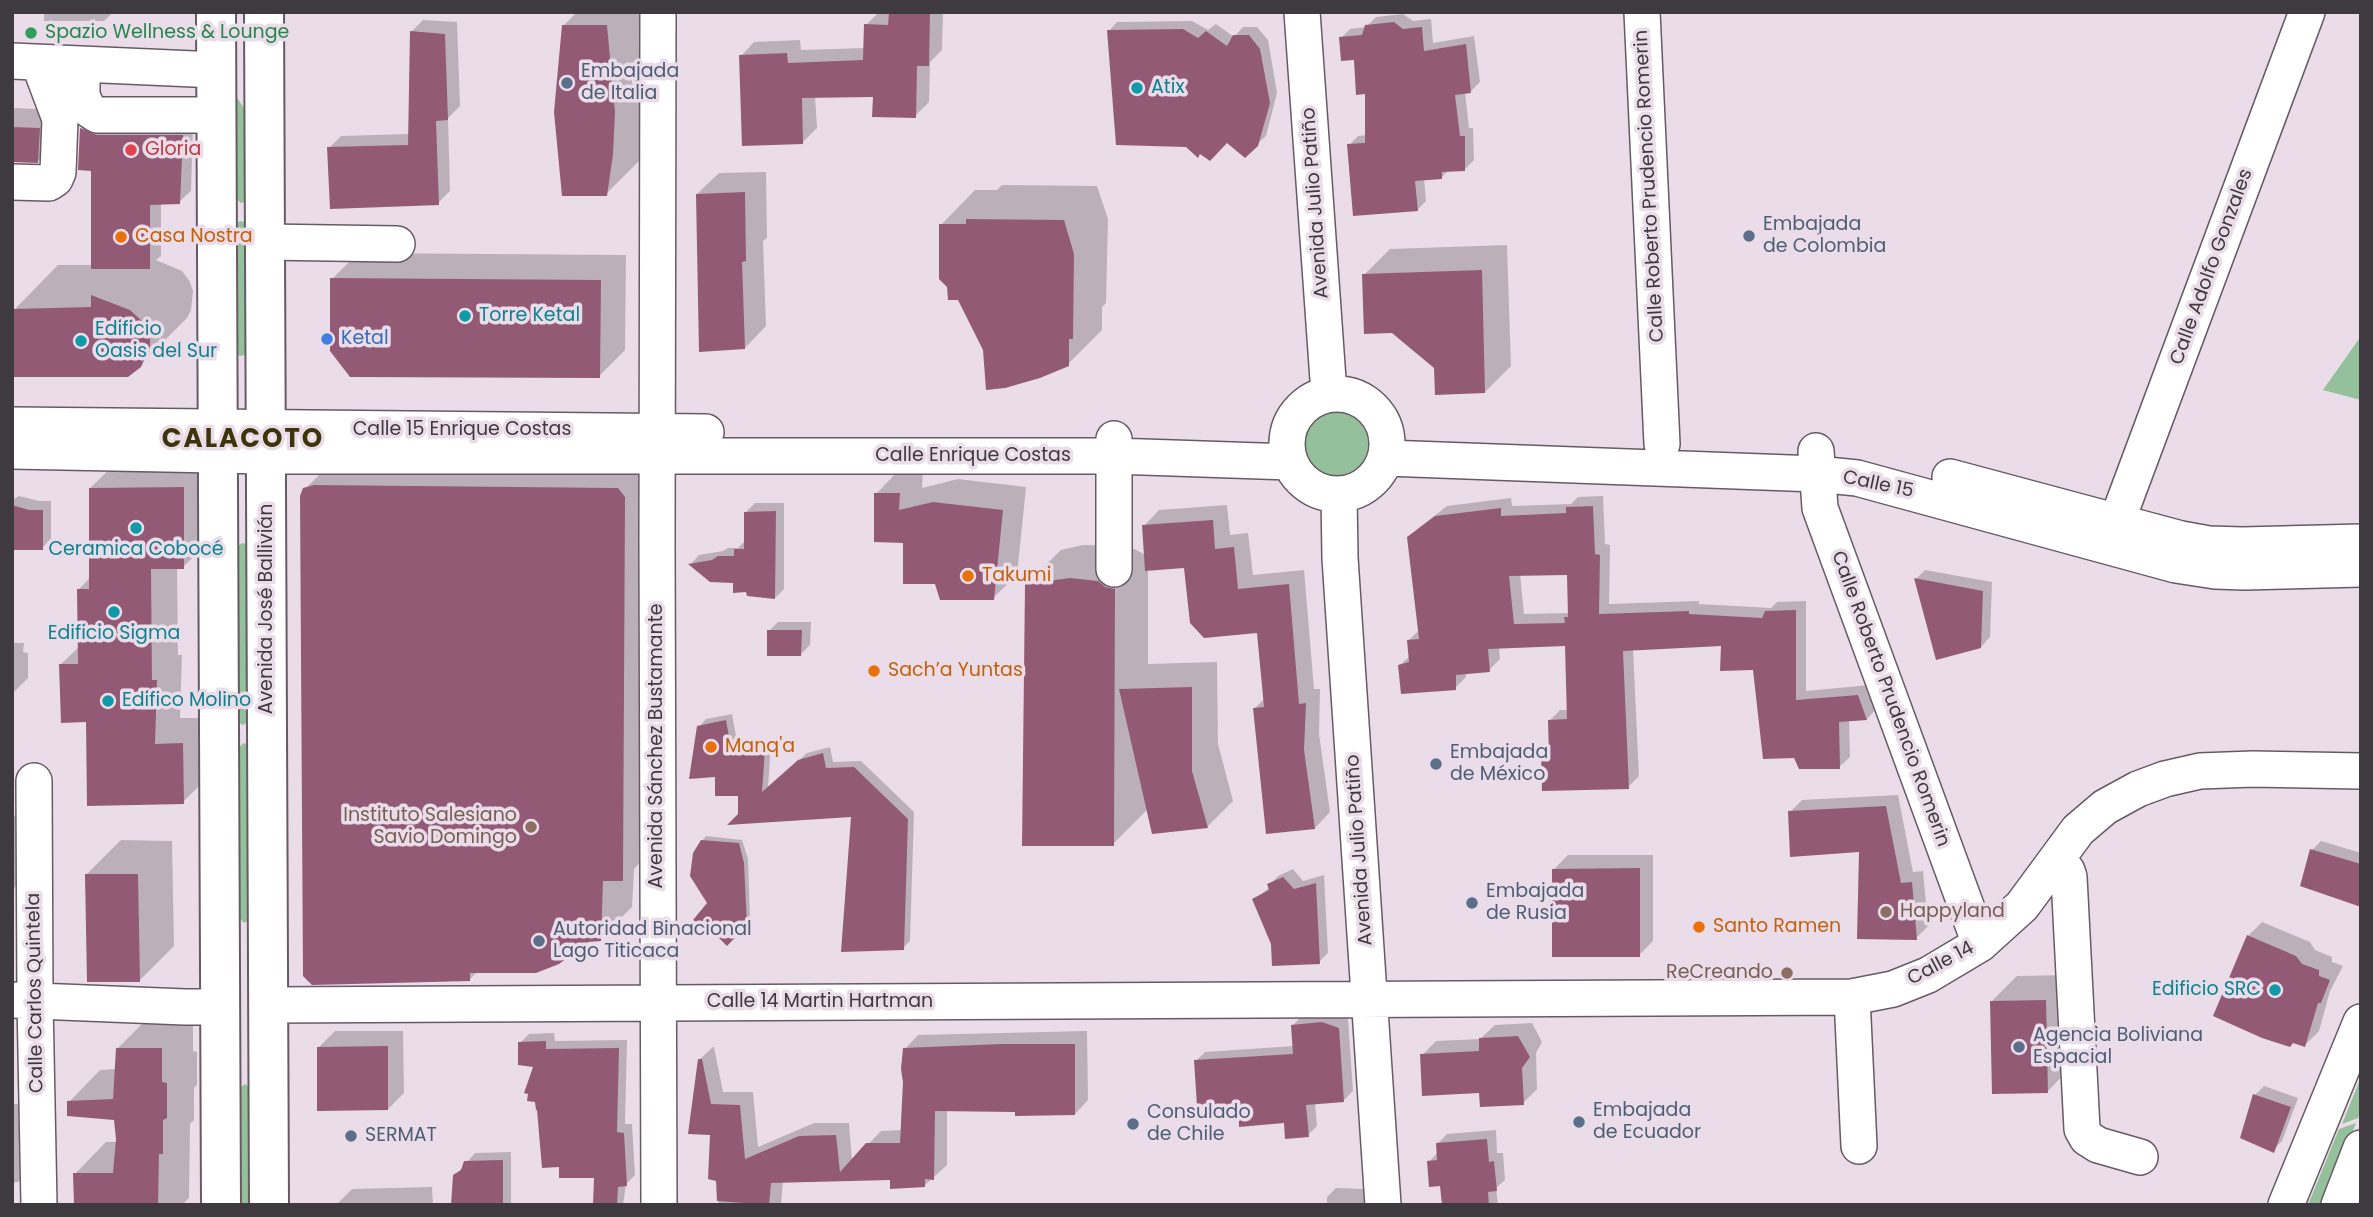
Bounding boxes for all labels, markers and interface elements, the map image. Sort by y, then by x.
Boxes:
place label: Spazio Wellness & Lounge [45,22,289,44]
marker: Spazio Wellness & Lounge [23,25,39,41]
street label: Calle Roberto Prudencio Romerin [1630,29,1670,343]
place label: Embajada de Italia [581,61,679,105]
marker: Embajada de Italia [559,75,575,91]
place label: Atix [1151,77,1184,99]
marker: Atix [1129,80,1145,96]
street label: Avenida Julio Patiño [1298,107,1334,299]
place label: Gloria [145,139,201,161]
marker: Gloria [123,142,139,158]
street label: Calle Adolfo Gonzales [2166,166,2258,368]
place label: Embajada de Colombia [1763,214,1886,258]
place label: Casa Nostra [135,226,253,248]
marker: Embajada de Colombia [1741,228,1757,244]
marker: Casa Nostra [113,229,129,245]
place label: Torre Ketal [479,305,580,327]
marker: Torre Ketal [457,308,473,324]
place label: Edificio Oasis del Sur [95,319,217,363]
place label: Ketal [341,328,389,350]
marker: Ketal [319,331,335,347]
marker: Edificio Oasis del Sur [73,333,89,349]
street label: Calle 15 Enrique Costas [353,419,571,441]
district label: CALACOTO [163,424,323,456]
street label: Calle Enrique Costas [875,445,1071,467]
street label: Calle 15 [1841,466,1915,504]
street label: Avenida José Ballivián [256,504,278,714]
marker: Ceramica Cobocé [128,520,144,536]
place label: Ceramica Cobocé [48,539,224,561]
street label: Calle Roberto Prudencio Romerin [1826,548,1954,850]
place label: Takumi [982,565,1051,587]
marker: Takumi [960,568,976,584]
marker: Edificio Sigma [106,604,122,620]
street label: Avenida Sánchez Bustamante [646,604,668,888]
place label: Edificio Sigma [48,623,180,645]
place label: Sach’a Yuntas [888,660,1023,682]
marker: Sach’a Yuntas [866,663,882,679]
place label: Edifico Molino [122,690,251,712]
marker: Edifico Molino [100,693,116,709]
place label: Manq'a [725,736,795,758]
marker: Manq'a [703,739,719,755]
place label: Embajada de México [1450,742,1548,786]
street label: Avenida Julio Patiño [1342,754,1378,946]
marker: Embajada de México [1428,756,1444,772]
place label: Instituto Salesiano Savio Domingo [343,805,517,849]
marker: Instituto Salesiano Savio Domingo [523,819,539,835]
place label: Embajada de Rusia [1486,881,1584,925]
street label: Calle Carlos Quintela [23,893,49,1093]
marker: Embajada de Rusia [1464,895,1480,911]
place label: Happyland [1900,901,2005,923]
marker: Happyland [1878,904,1894,920]
place label: Santo Ramen [1713,916,1841,938]
place label: Autoridad Binacional Lago Titicaca [553,919,752,963]
marker: Santo Ramen [1691,919,1707,935]
marker: Autoridad Binacional Lago Titicaca [531,933,547,949]
street label: Calle 14 [1904,937,1978,991]
place label: ReCreando [1666,962,1773,984]
marker: ReCreando [1779,965,1795,981]
place label: Edificio SRC [2152,979,2261,1001]
marker: Edificio SRC [2267,982,2283,998]
street label: Calle 14 Martin Hartman [707,991,933,1013]
place label: Agencia Boliviana Espacial [2033,1025,2203,1069]
marker: Agencia Boliviana Espacial [2011,1039,2027,1055]
place label: Embajada de Ecuador [1593,1100,1701,1144]
place label: Consulado de Chile [1147,1102,1251,1146]
marker: Embajada de Ecuador [1571,1114,1587,1130]
marker: Consulado de Chile [1125,1116,1141,1132]
place label: SERMAT [365,1125,437,1147]
marker: SERMAT [343,1128,359,1144]

